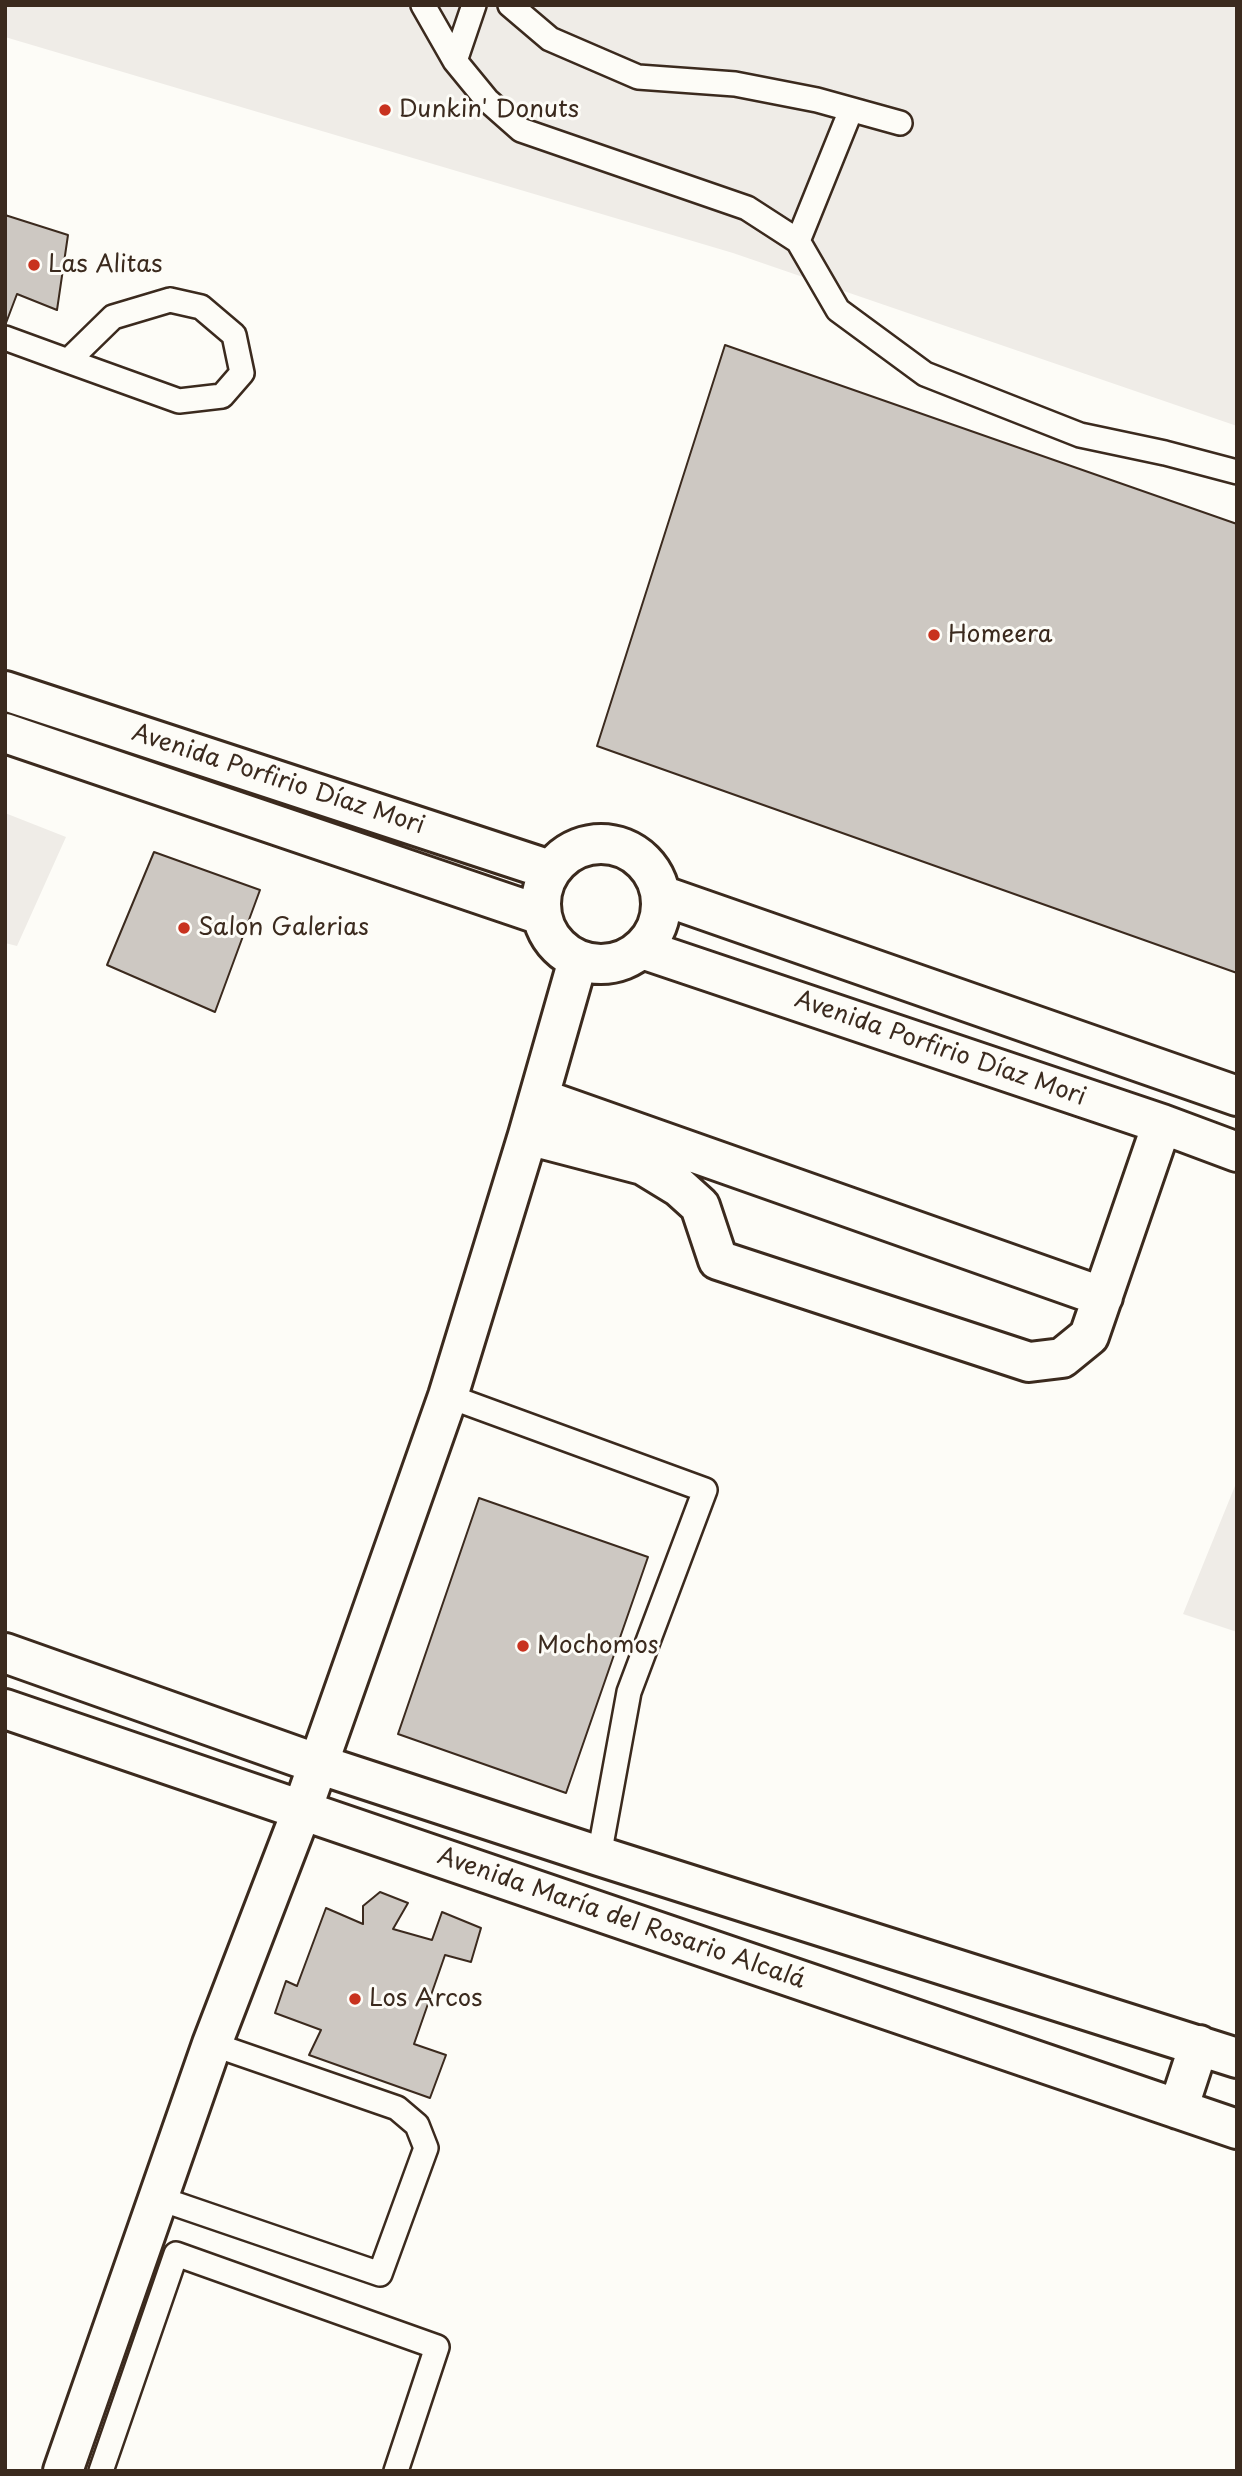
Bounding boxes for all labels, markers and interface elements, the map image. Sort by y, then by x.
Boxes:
place label: Dunkin' Donuts [399,96,579,124]
marker: Dunkin' Donuts [377,102,393,118]
place label: Las Alitas [48,251,162,279]
marker: Las Alitas [26,257,42,273]
place label: Homeera [948,621,1052,649]
marker: Homeera [926,627,942,643]
street label: Avenida Porfirio Díaz Mori [128,719,428,841]
place label: Salon Galerias [198,914,369,942]
marker: Salon Galerias [176,920,192,936]
street label: Avenida Porfirio Díaz Mori [791,986,1089,1112]
place label: Mochomos [537,1632,658,1660]
marker: Mochomos [515,1638,531,1654]
street label: Avenida María del Rosario Alcalá [433,1842,809,1996]
place label: Los Arcos [369,1985,482,2013]
marker: Los Arcos [347,1991,363,2007]

